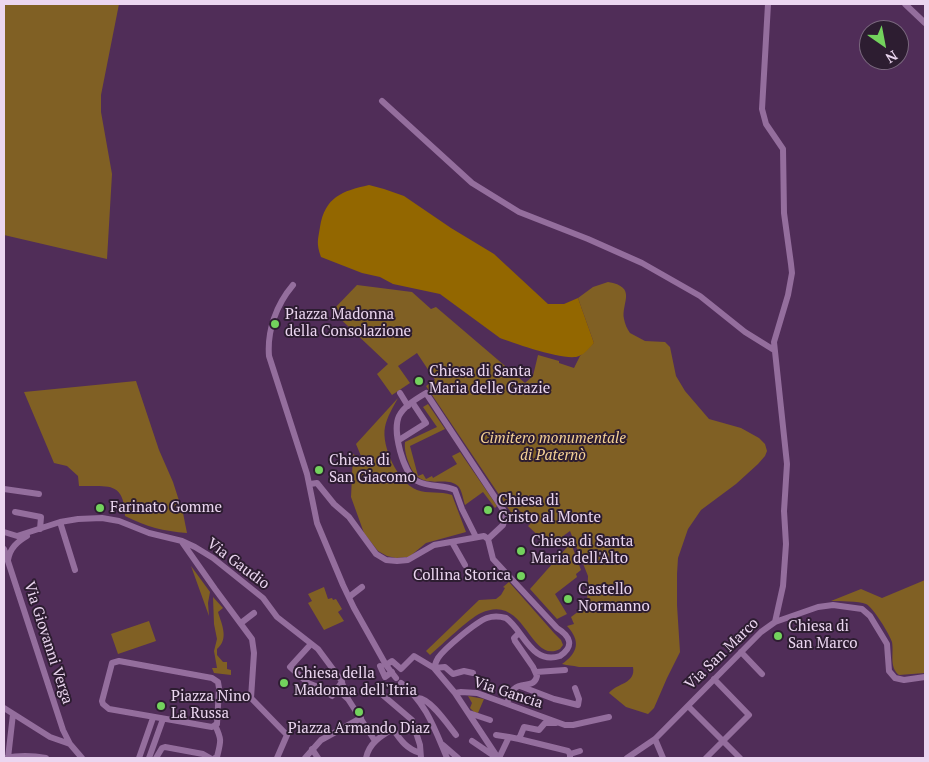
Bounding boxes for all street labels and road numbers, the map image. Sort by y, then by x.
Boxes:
street label: Via Gaudio [203,535,273,593]
street label: Via Giovanni Verga [20,580,76,706]
street label: Via San Marco [681,614,763,694]
street label: Via Gancia [471,673,545,713]

